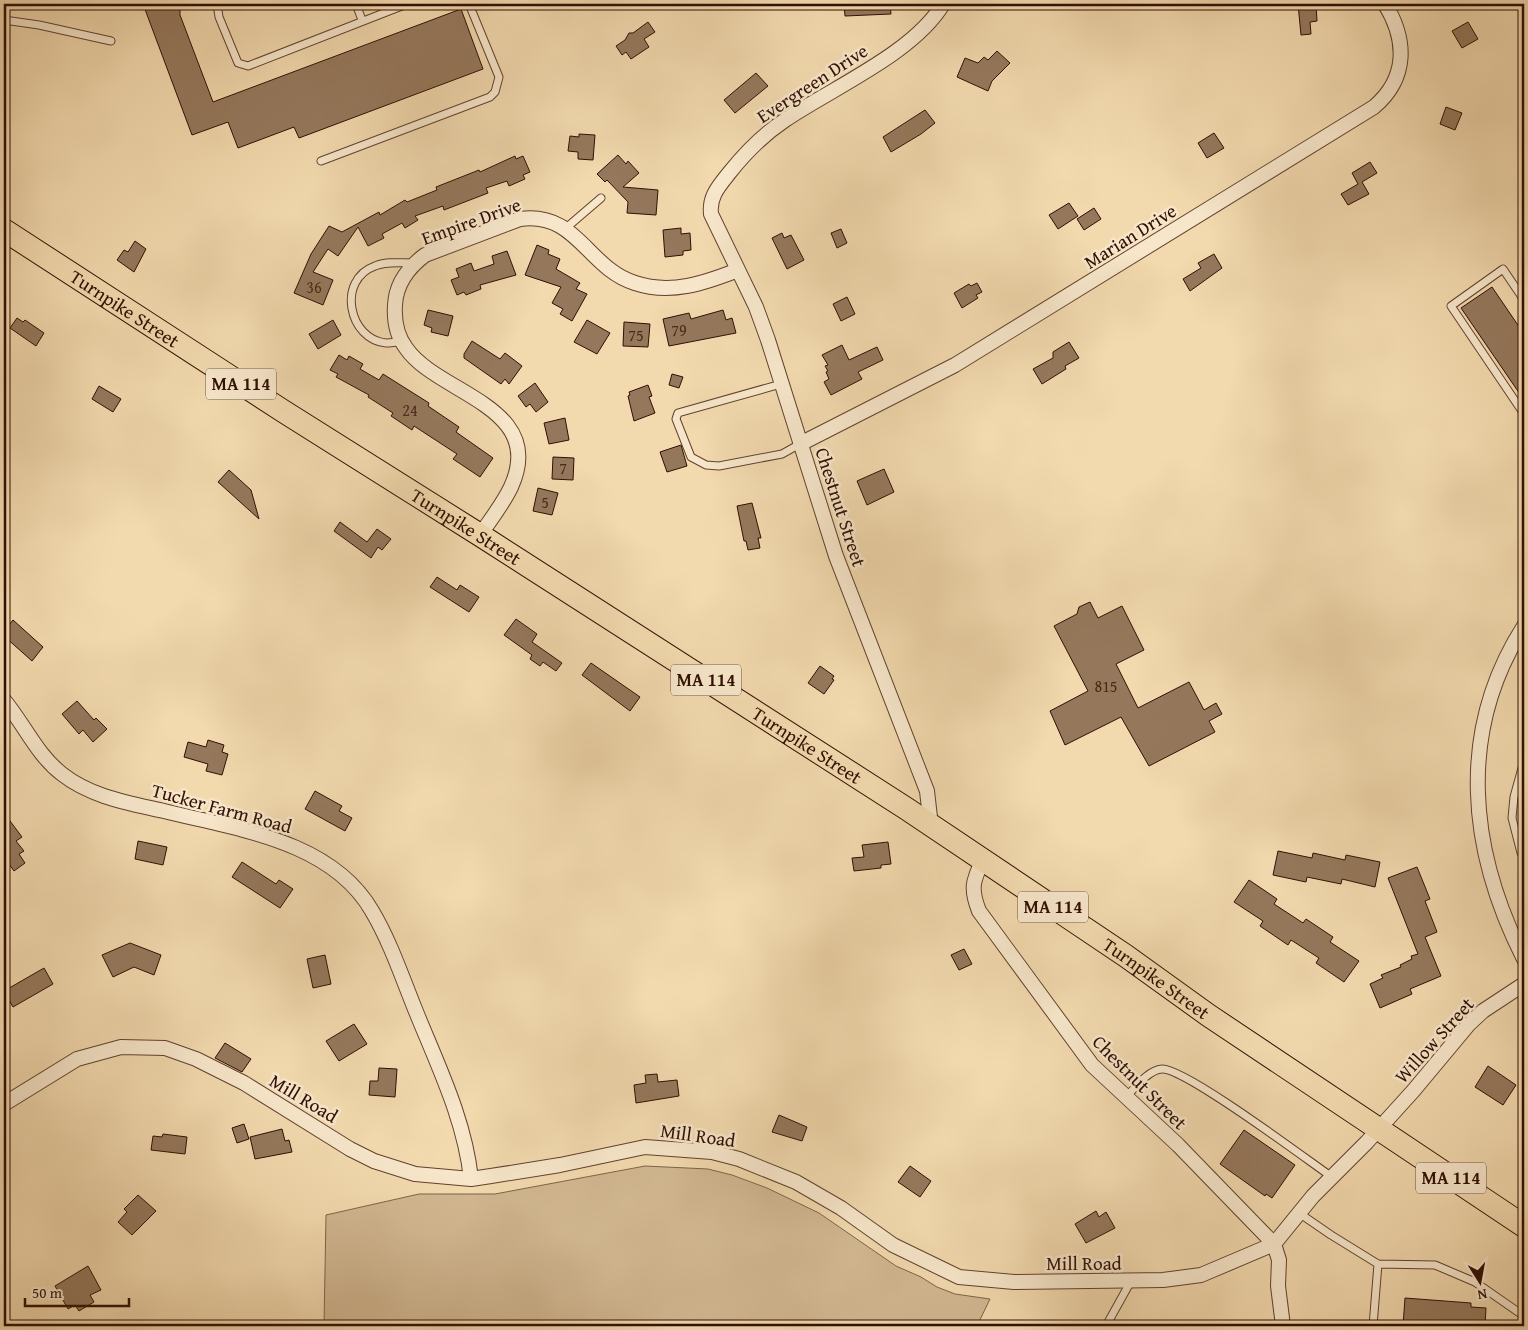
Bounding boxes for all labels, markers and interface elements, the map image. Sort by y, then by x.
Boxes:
street label: Evergreen Drive [751,36,873,130]
street label: Empire Drive [417,190,525,252]
street label: Marian Drive [1078,196,1182,275]
street label: Turnpike Street [65,262,185,354]
house number: 36 [306,275,322,299]
house number: 79 [671,318,687,342]
house number: 75 [628,323,644,347]
road number: MA 114 [206,368,276,399]
house number: 24 [402,398,418,422]
street label: Chestnut Street [809,444,874,571]
house number: 7 [559,456,567,480]
street label: Turnpike Street [406,481,527,572]
house number: 5 [541,490,549,514]
road number: MA 114 [671,664,741,696]
house number: 815 [1094,674,1118,698]
street label: Turnpike Street [747,699,868,791]
street label: Tucker Farm Road [149,776,296,840]
road number: MA 114 [1018,892,1088,922]
street label: Turnpike Street [1097,930,1216,1026]
street label: Willow Street [1388,991,1480,1089]
street label: Chestnut Street [1086,1028,1194,1136]
street label: Mill Road [264,1067,344,1130]
street label: Mill Road [659,1116,738,1154]
road number: MA 114 [1416,1162,1486,1194]
street label: Mill Road [1046,1249,1123,1277]
north arrow [1456,1258,1506,1308]
scale bar [25,1275,129,1307]
text: 50 m [32,1282,63,1303]
text: N [1475,1284,1489,1306]

